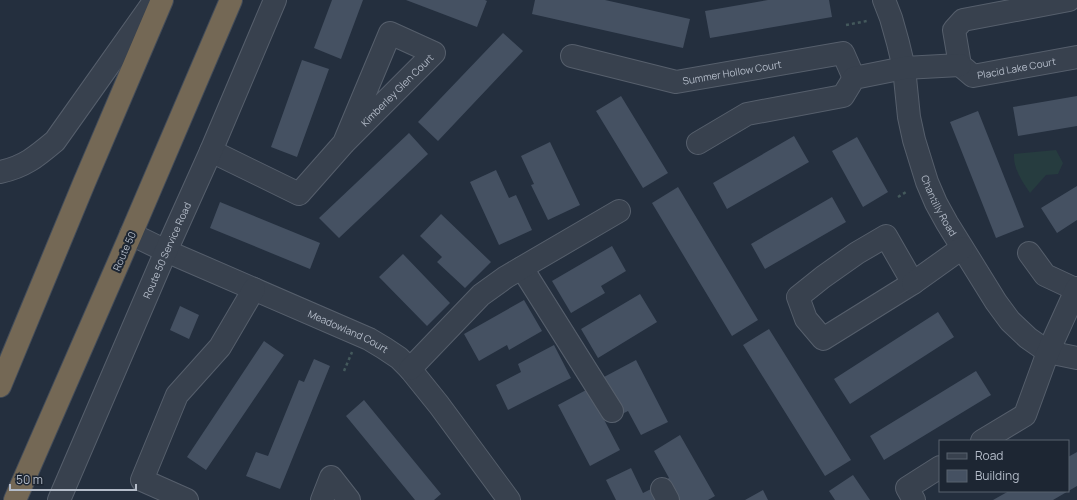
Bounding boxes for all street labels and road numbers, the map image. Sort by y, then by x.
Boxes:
street label: Kimberley Glen Court [358,51,436,129]
street label: Placid Lake Court [976,54,1057,82]
street label: Summer Hollow Court [681,57,782,88]
street label: Chantilly Road [918,173,960,239]
street label: Route 50 Service Road [139,200,194,301]
street label: Route 50 [109,229,139,273]
street label: Meadowland Court [306,306,391,356]

